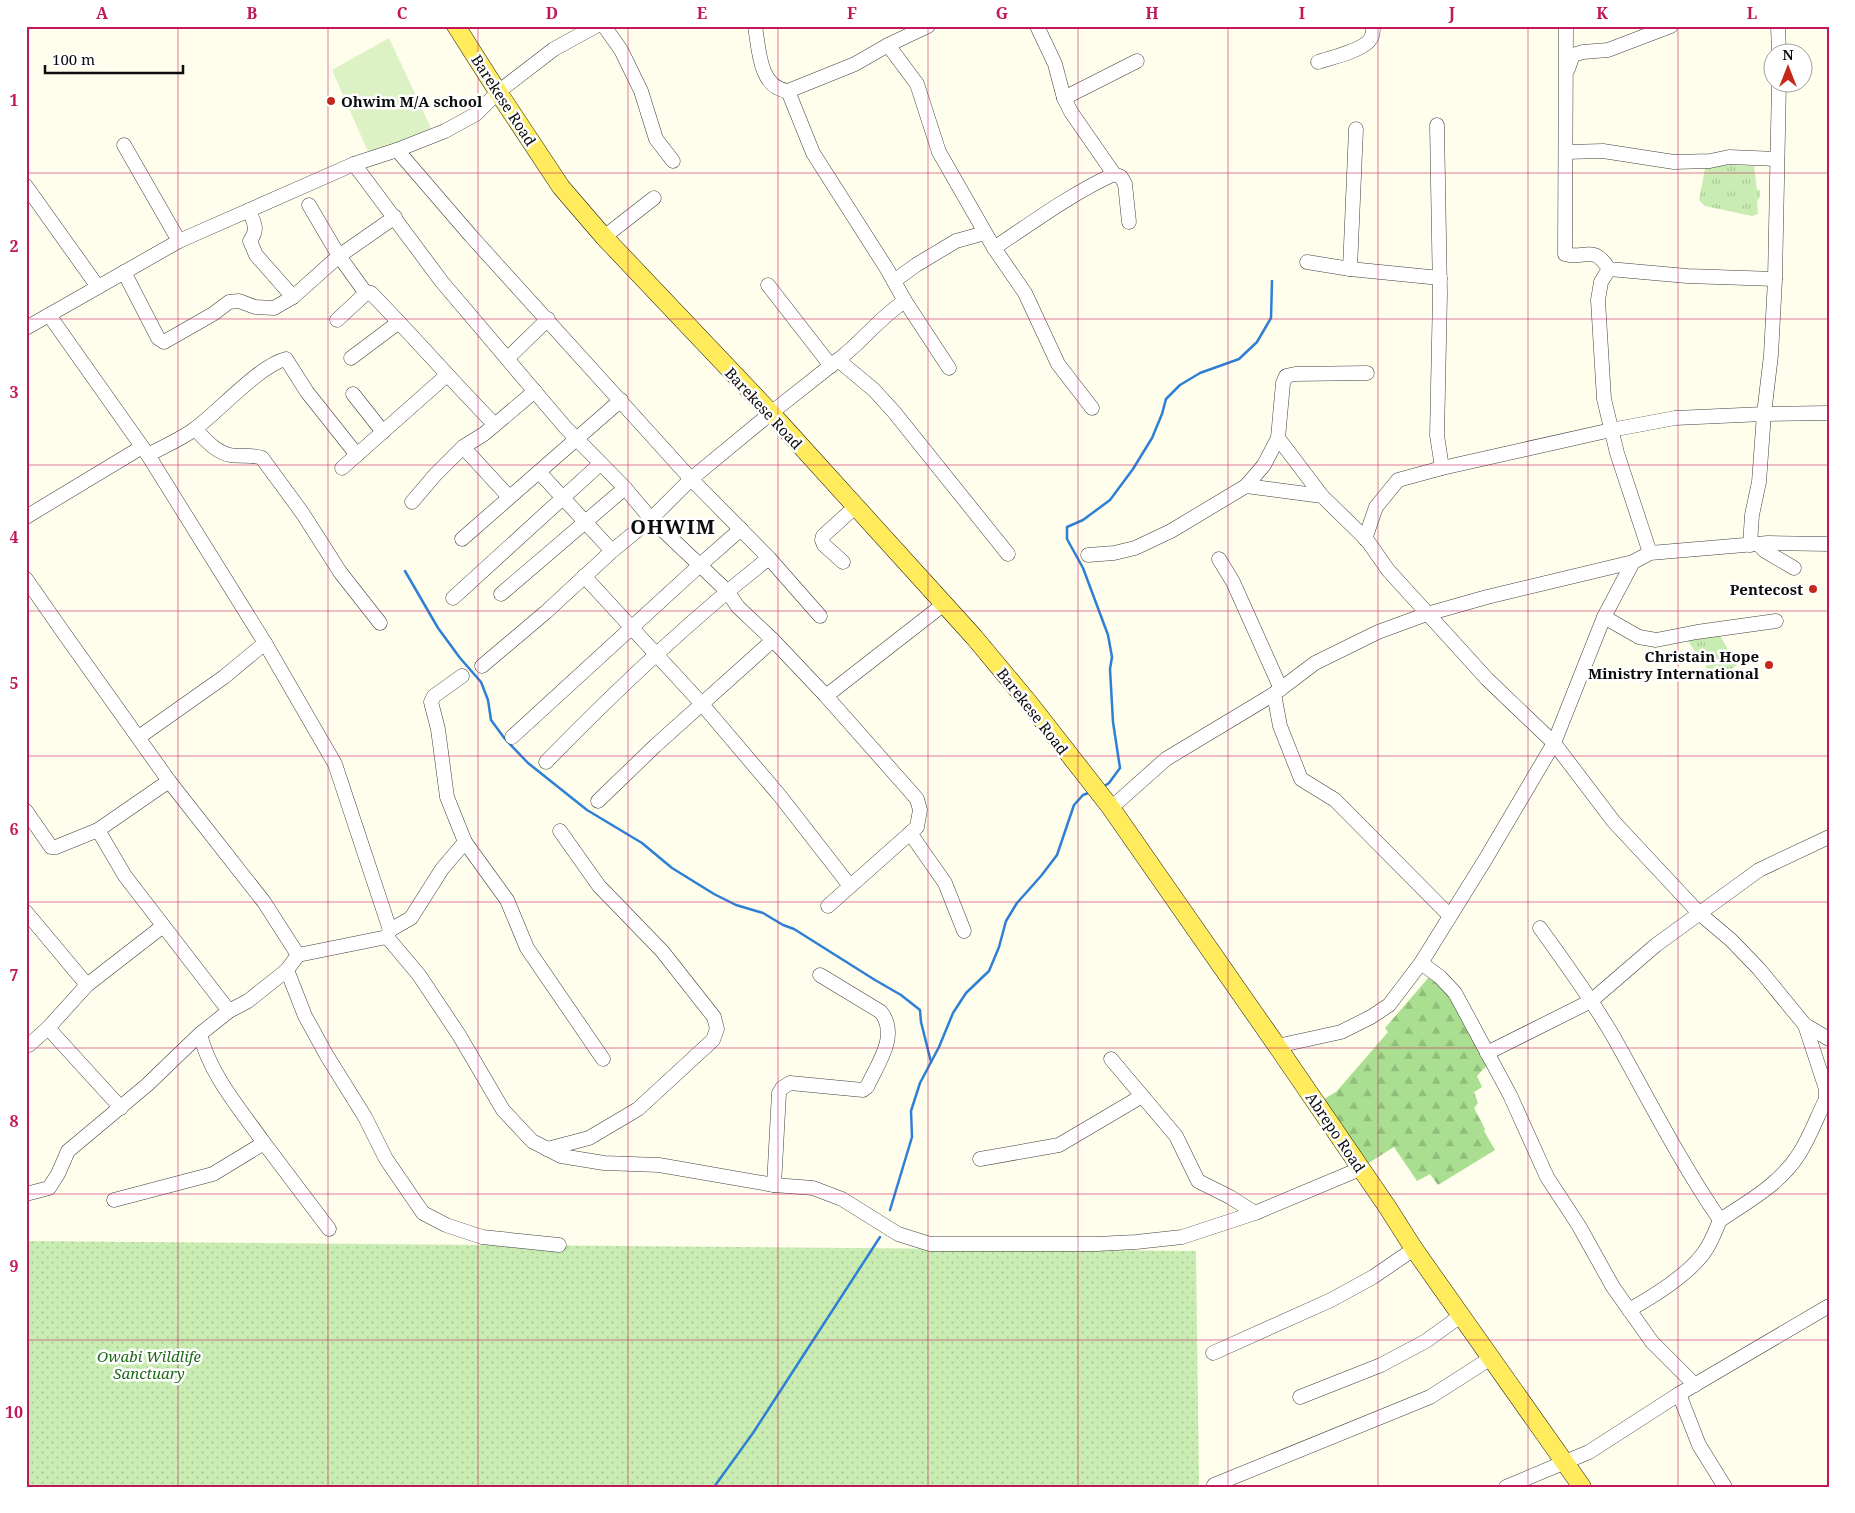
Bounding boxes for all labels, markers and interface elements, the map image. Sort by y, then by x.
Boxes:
text: A [96,2,109,24]
text: B [247,2,258,24]
text: C [397,2,408,24]
text: D [546,2,558,24]
text: E [697,2,707,24]
text: F [847,2,857,24]
text: G [996,2,1008,24]
text: H [1145,2,1159,24]
text: I [1299,2,1305,24]
text: J [1448,2,1456,24]
text: K [1596,2,1608,24]
text: L [1747,2,1757,24]
scale bar [45,42,182,74]
north arrow [1762,42,1812,92]
text: N [1782,45,1794,64]
text: 100 m [52,49,95,69]
street label: Barekese Road [467,51,541,149]
text: 1 [9,89,19,111]
place label: Ohwim M/A school [341,91,483,111]
marker: Ohwim M/A school [325,95,337,107]
text: 2 [9,235,19,257]
street label: Barekese Road [721,363,807,453]
text: 3 [9,381,19,403]
district label: OHWIM [630,513,716,540]
text: 4 [9,526,19,548]
place label: Pentecost [1730,579,1803,599]
marker: Pentecost [1807,583,1819,595]
place label: Christain Hope Ministry International [1588,646,1760,683]
marker: Christain Hope Ministry International [1763,659,1775,671]
street label: Barekese Road [993,664,1073,758]
text: 5 [9,672,19,694]
text: 6 [9,818,19,840]
text: 7 [9,964,19,986]
street label: Abrepo Road [1302,1088,1370,1176]
text: 8 [9,1110,19,1132]
text: 9 [9,1255,19,1277]
park label: Owabi Wildlife Sanctuary [97,1346,201,1383]
text: 10 [5,1401,23,1423]

